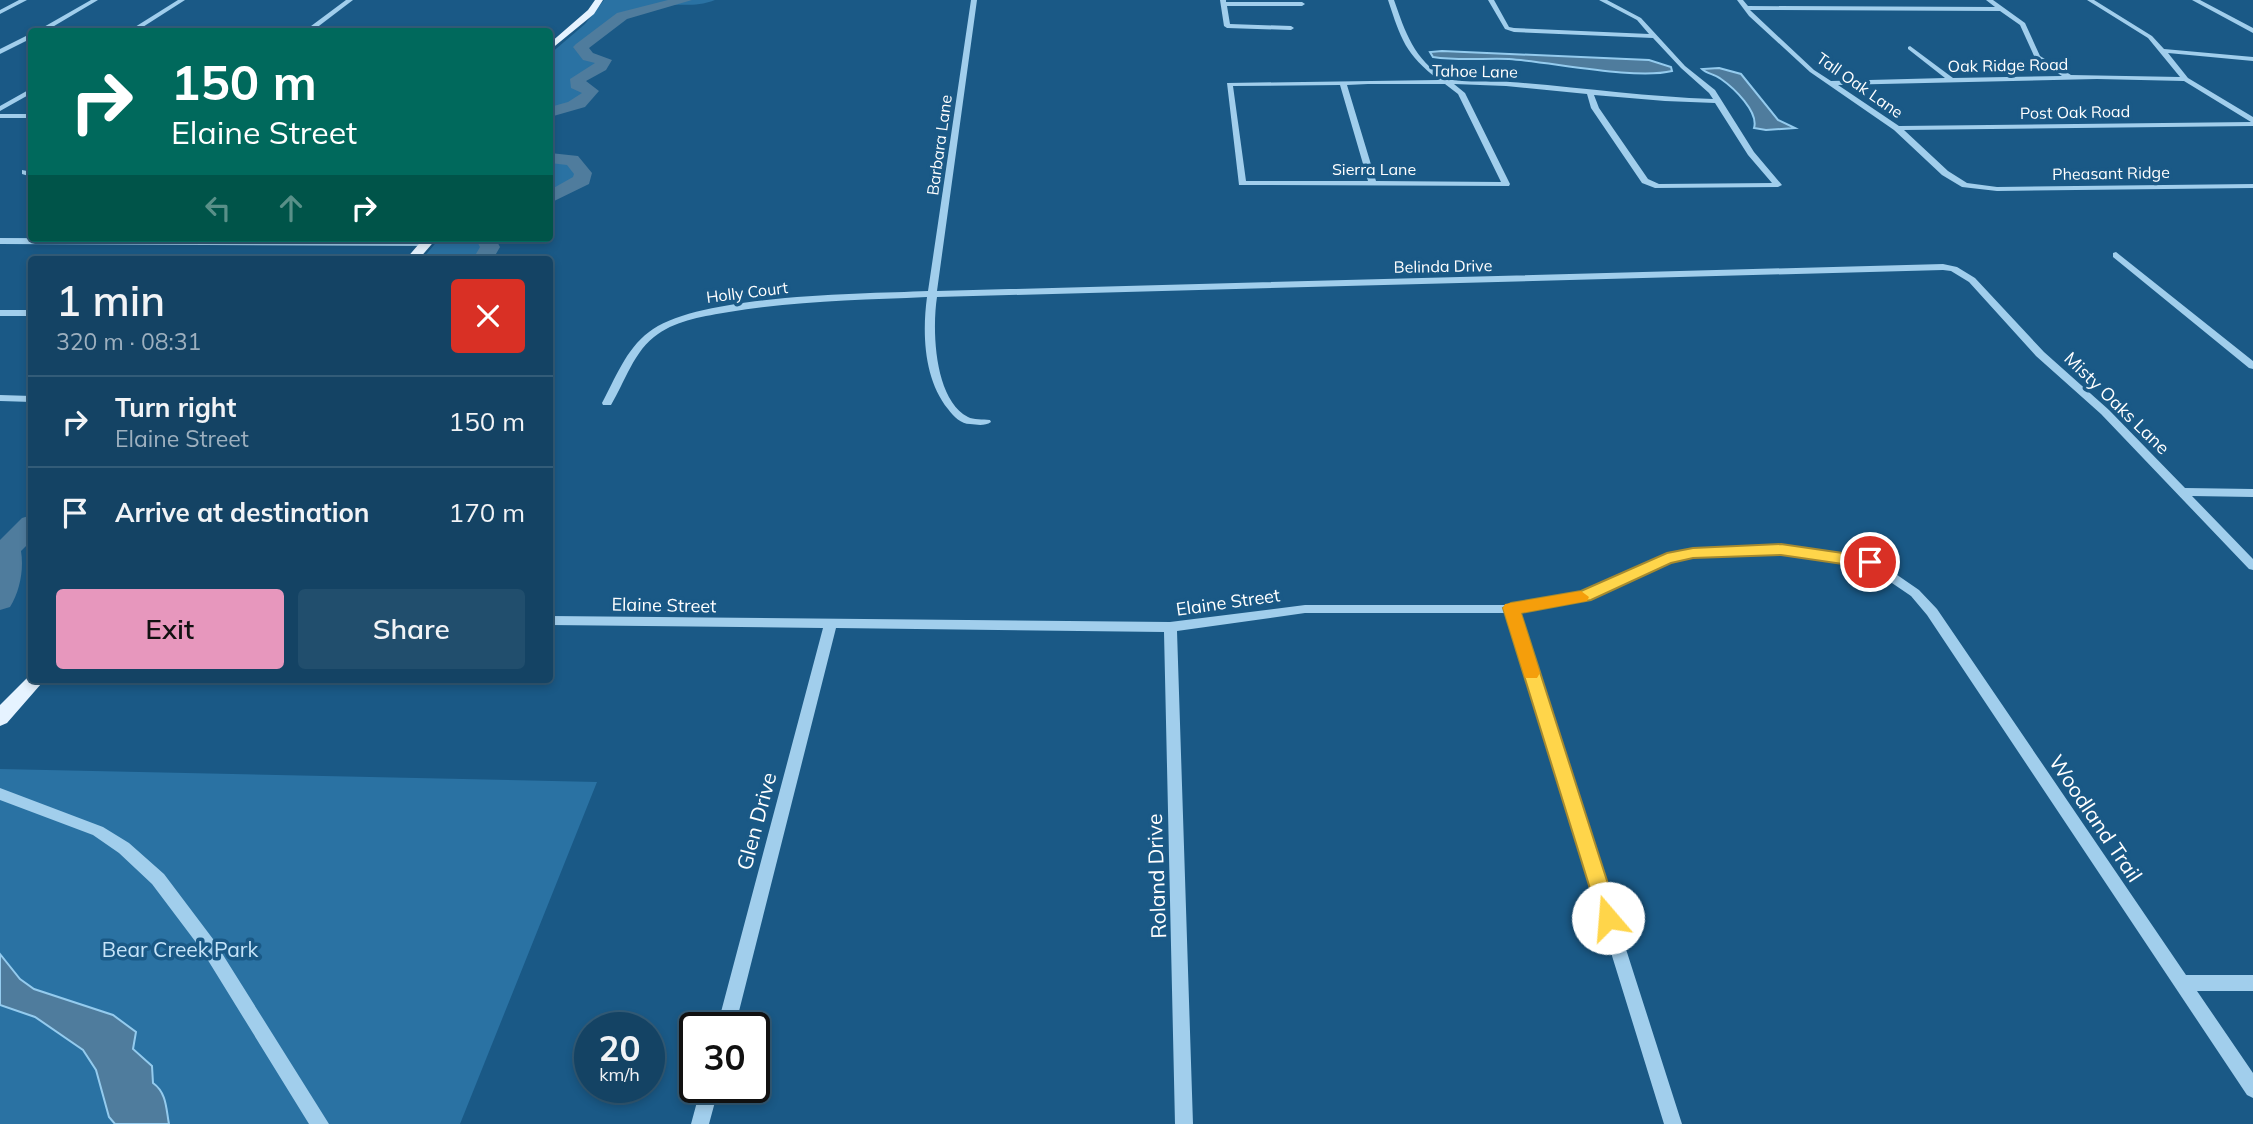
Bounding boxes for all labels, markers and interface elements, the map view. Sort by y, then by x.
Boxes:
street label: Tall Oak Lane [1813,48,1907,122]
text: 150 m [171,51,317,112]
street label: Oak Ridge Road [1948,54,2068,76]
icon: right [56,56,147,147]
street label: Tahoe Lane [1432,60,1518,82]
street label: Barbara Lane [922,93,956,197]
street label: Post Oak Road [2020,101,2130,123]
text: Elaine Street [171,112,357,152]
street label: Sierra Lane [1332,159,1416,179]
street label: Pheasant Ridge [2052,162,2170,184]
icon: left [199,189,237,227]
icon: ahead [272,189,310,227]
icon: right [345,189,383,227]
street label: Belinda Drive [1394,255,1492,277]
text: 1 min [56,274,165,327]
street label: Holly Court [705,277,789,307]
button: close [451,279,525,353]
text: 320 m · 08:31 [56,327,201,356]
street label: Misty Oaks Lane [2060,347,2174,459]
text: Turn right [115,391,236,424]
icon: right [56,403,94,441]
text: 150 m [449,405,525,438]
text: Elaine Street [115,424,249,453]
icon: arrive [56,494,94,532]
text: Arrive at destination [115,496,370,529]
text: 170 m [449,496,525,529]
pin [1840,532,1900,592]
icon: arrive [1851,543,1889,581]
street label: Elaine Street [1175,583,1281,621]
button: Exit [56,589,284,669]
button: Share [298,589,525,669]
street label: Elaine Street [611,593,717,617]
street label: Woodland Trail [2044,749,2148,887]
street label: Glen Drive [730,769,782,873]
street label: Roland Drive [1141,813,1171,939]
position arrow [1571,881,1645,955]
park label: Bear Creek Park [102,936,258,962]
speed limit sign: 30 [679,1012,770,1103]
text: 20 [598,1026,641,1070]
text: km/h [599,1063,640,1086]

